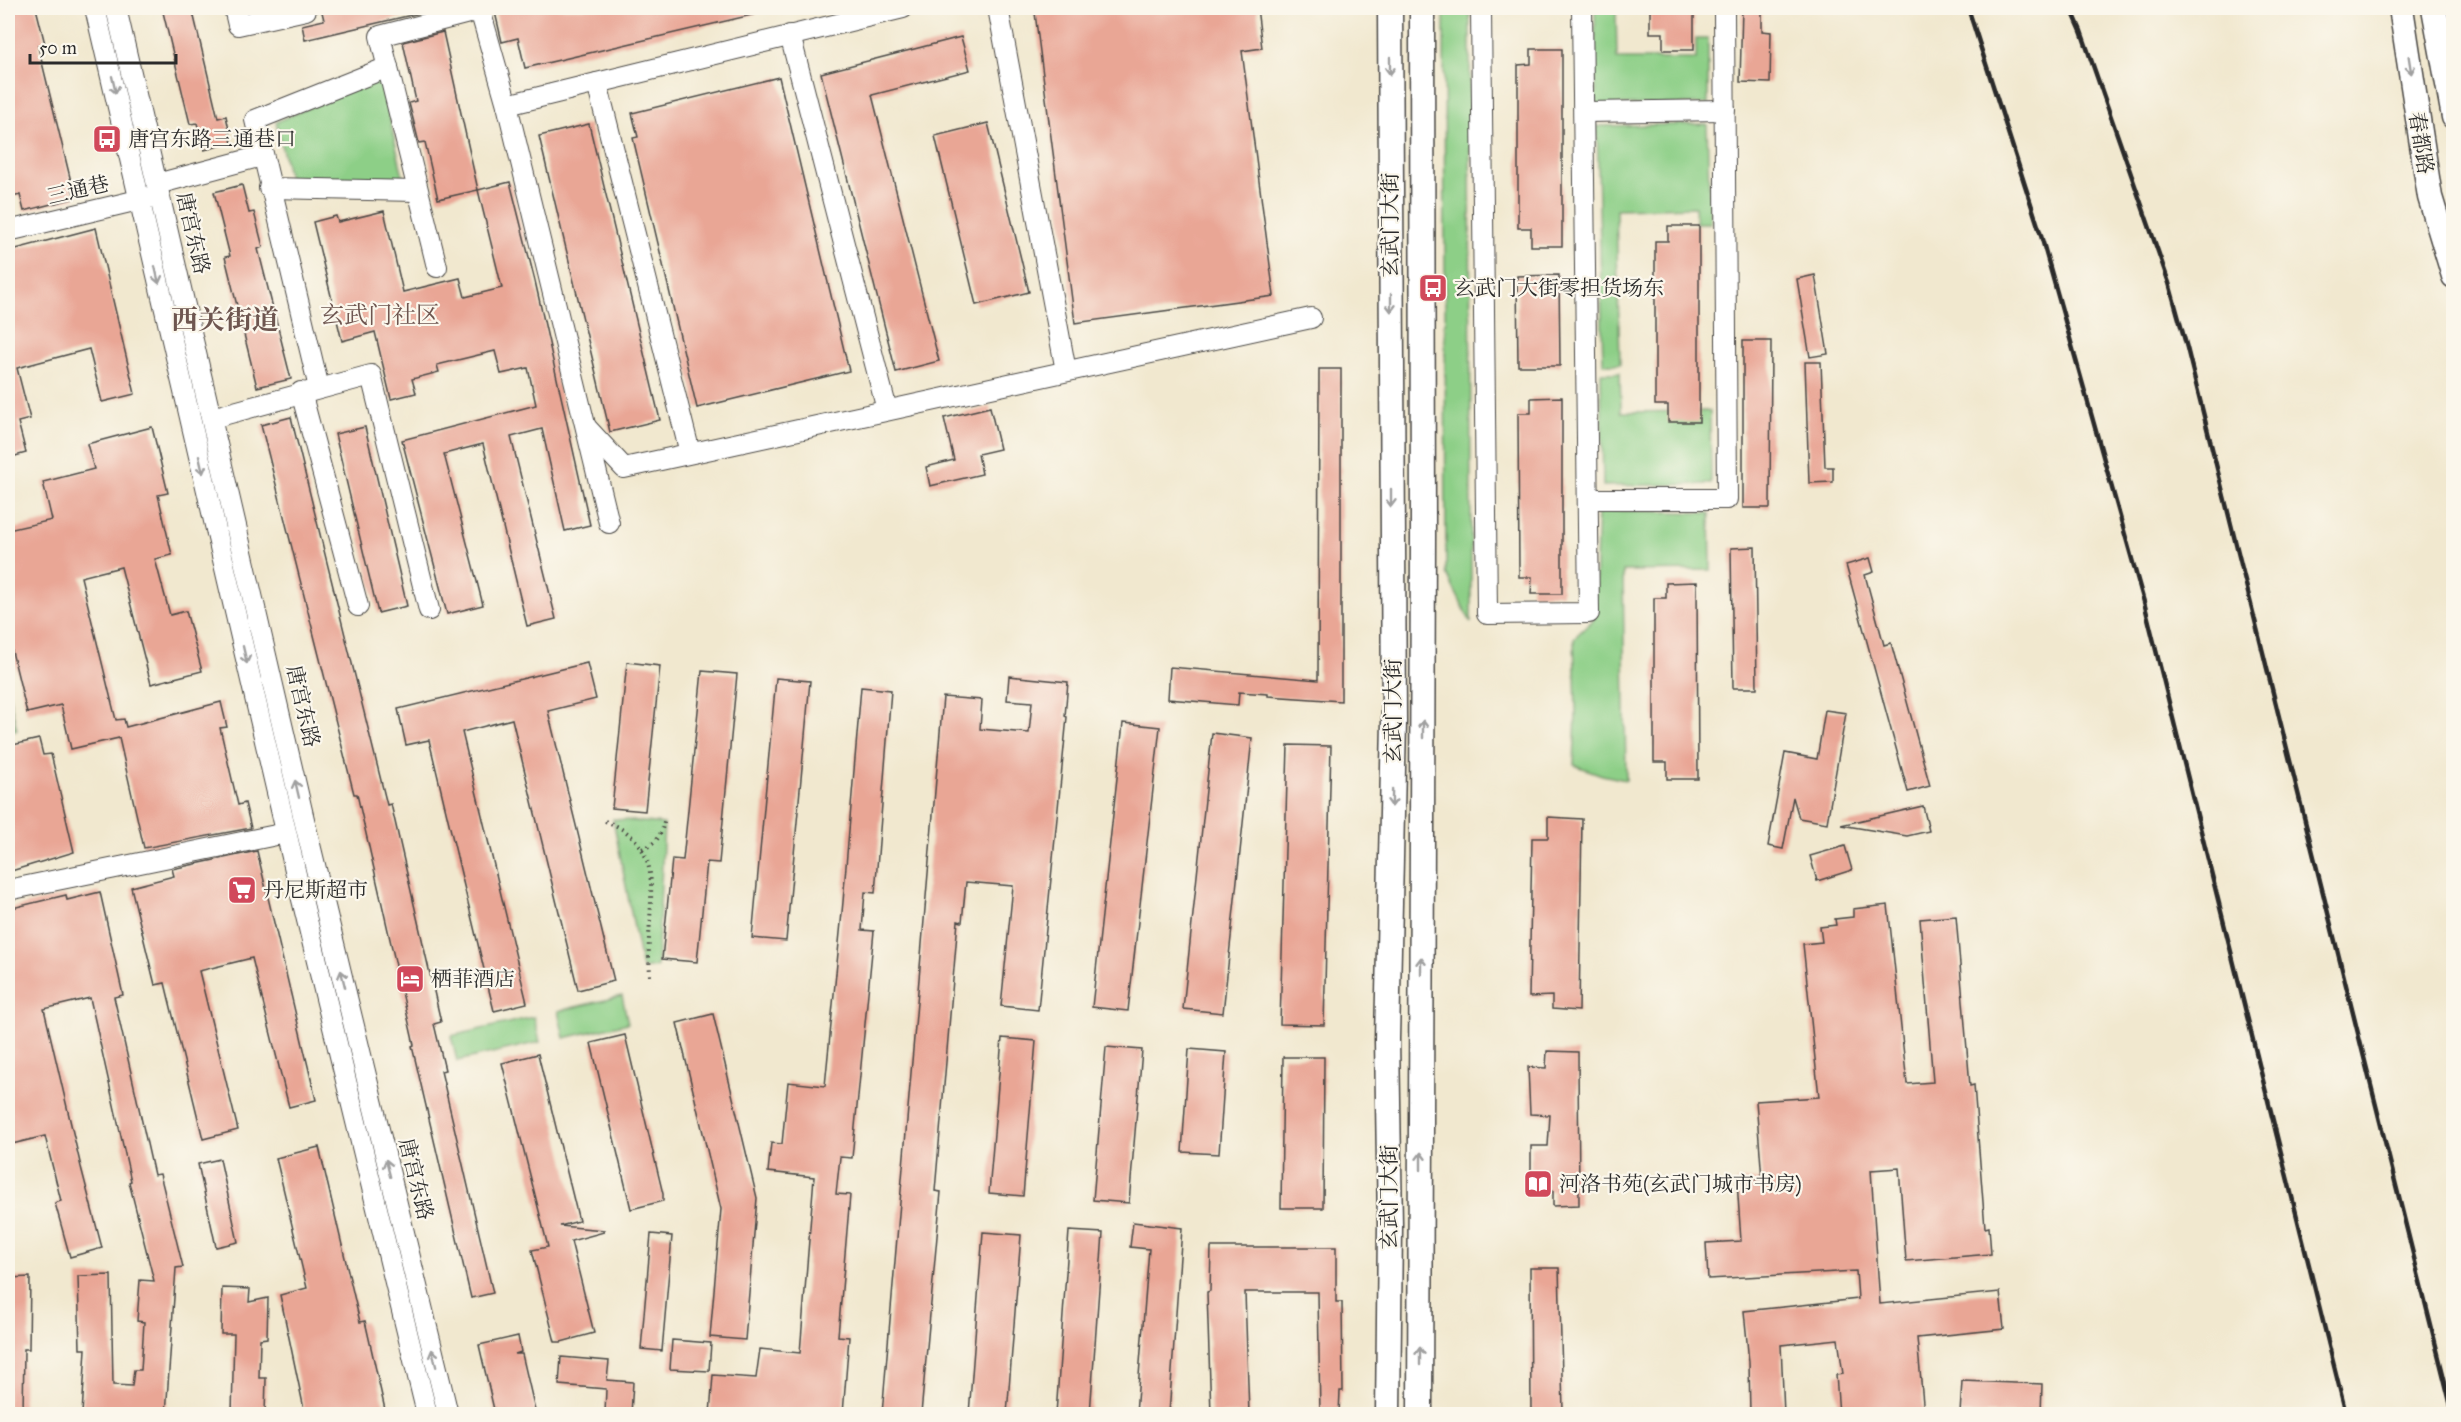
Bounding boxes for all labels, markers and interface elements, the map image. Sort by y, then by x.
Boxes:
scale bar [30,27,176,65]
text: 50 m [39,37,77,59]
one-way arrow [1384,55,1396,75]
one-way arrow [2404,55,2415,75]
one-way arrow [108,75,120,94]
street label: 春都路 [2403,110,2439,176]
bus stop icon: 唐宫东路三通巷口 [91,123,123,155]
place label: 唐宫东路三通巷口 [128,126,296,152]
street label: 三通巷 [44,170,112,210]
street label: 玄武门大街 [1377,173,1403,278]
street label: 唐宫东路 [171,189,215,277]
one-way arrow [152,265,164,284]
bus stop icon: 玄武门大街零担货场东 [1417,272,1449,304]
place label: 玄武门大街零担货场东 [1454,275,1664,301]
one-way arrow [1385,292,1396,312]
district label: 玄武门社区 [320,300,440,330]
district label: 西关街道 [171,303,279,336]
one-way arrow [196,455,207,474]
one-way arrow [1385,487,1397,507]
one-way arrow [240,645,252,664]
street label: 玄武门大街 [1380,659,1406,764]
street label: 唐宫东路 [281,662,325,750]
one-way arrow [1417,720,1429,740]
one-way arrow [291,780,303,799]
one-way arrow [1386,787,1398,807]
supermarket icon: 丹尼斯超市 [226,874,258,906]
place label: 丹尼斯超市 [263,877,368,903]
one-way arrow [1415,957,1427,977]
hotel icon: 栖菲酒店 [394,963,426,995]
place label: 栖菲酒店 [431,966,515,992]
one-way arrow [336,969,348,988]
street label: 唐宫东路 [393,1135,439,1223]
street label: 玄武门大街 [1376,1145,1402,1250]
one-way arrow [1415,1152,1427,1172]
one-way arrow [382,1159,394,1178]
library icon: 河洛书苑(玄武门城市书房) [1522,1168,1554,1200]
place label: 河洛书苑(玄武门城市书房) [1559,1171,1802,1197]
one-way arrow [1414,1347,1426,1367]
one-way arrow [428,1348,440,1367]

